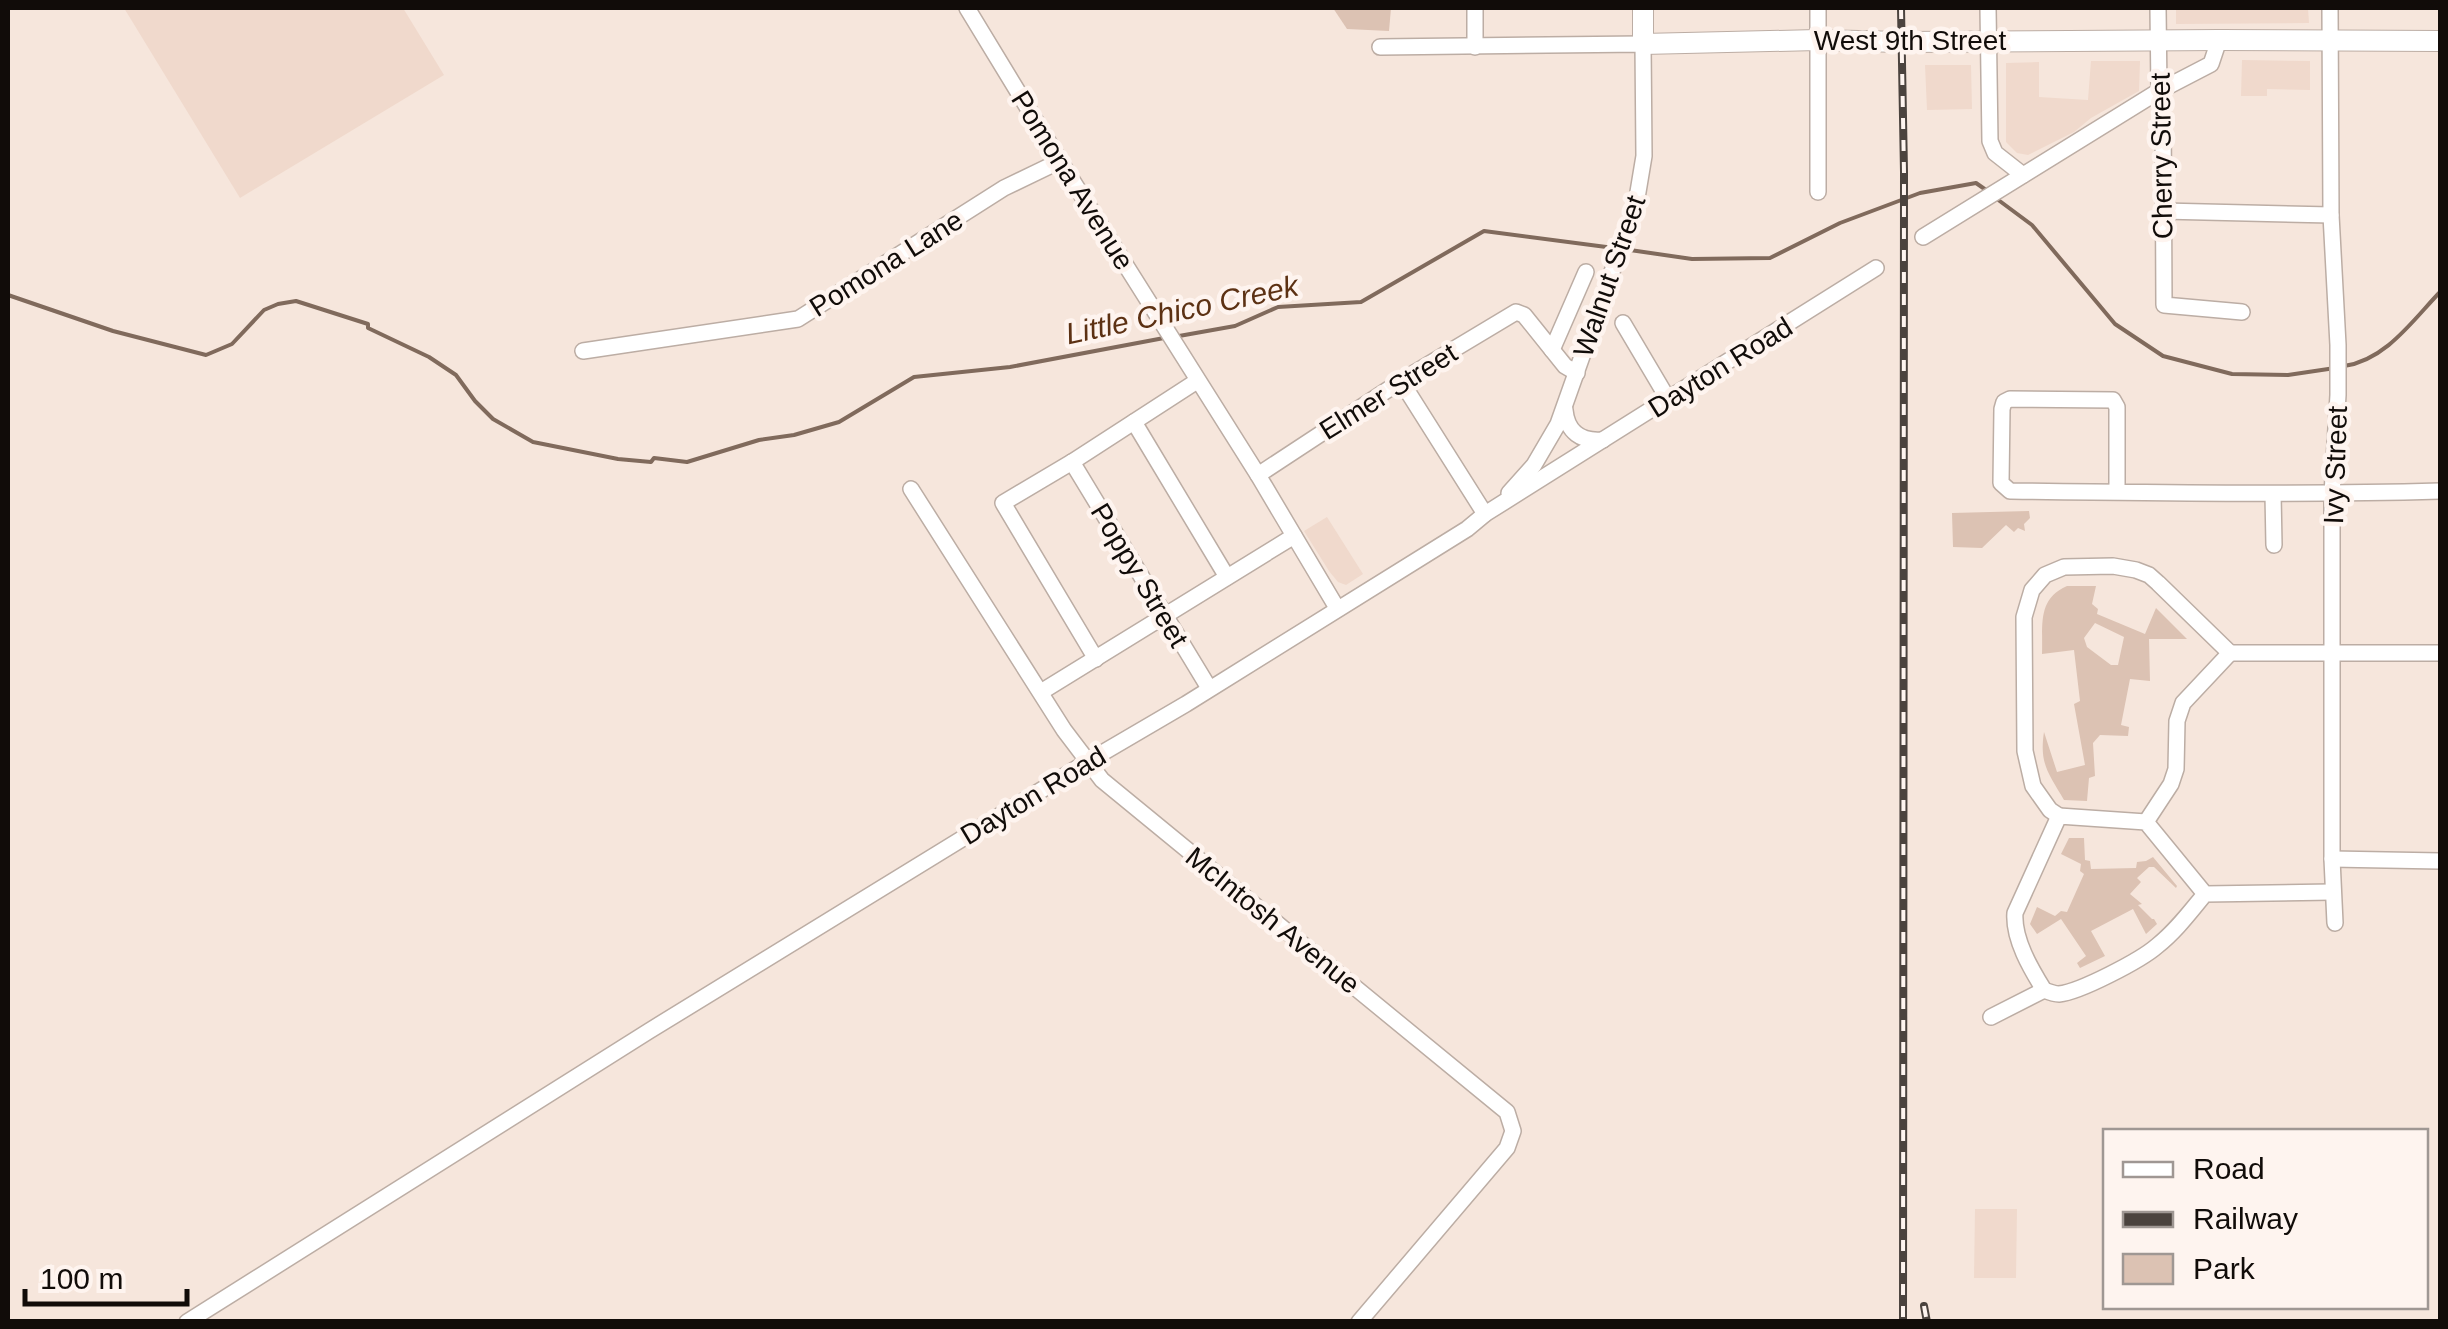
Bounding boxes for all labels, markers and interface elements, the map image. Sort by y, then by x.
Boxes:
street label: West 9th Street [1814,25,2006,56]
street label: Cherry Street [2145,72,2178,239]
street label: Pomona Avenue [1005,85,1140,275]
street label: Walnut Street [1567,191,1652,361]
street label: Pomona Lane [804,204,968,323]
water label: Little Chico Creek [1063,268,1303,350]
street label: Dayton Road [1643,311,1798,424]
street label: Elmer Street [1314,337,1463,446]
street label: Ivy Street [2318,405,2353,525]
street label: Poppy Street [1085,498,1195,653]
street label: Dayton Road [955,740,1111,851]
street label: McIntosh Avenue [1180,841,1366,1000]
legend [2103,1129,2428,1309]
text: Road [2193,1152,2265,1185]
text: Railway [2193,1202,2298,1235]
scale bar [25,1244,188,1306]
text: Park [2193,1252,2256,1285]
text: 100 m [40,1262,123,1295]

